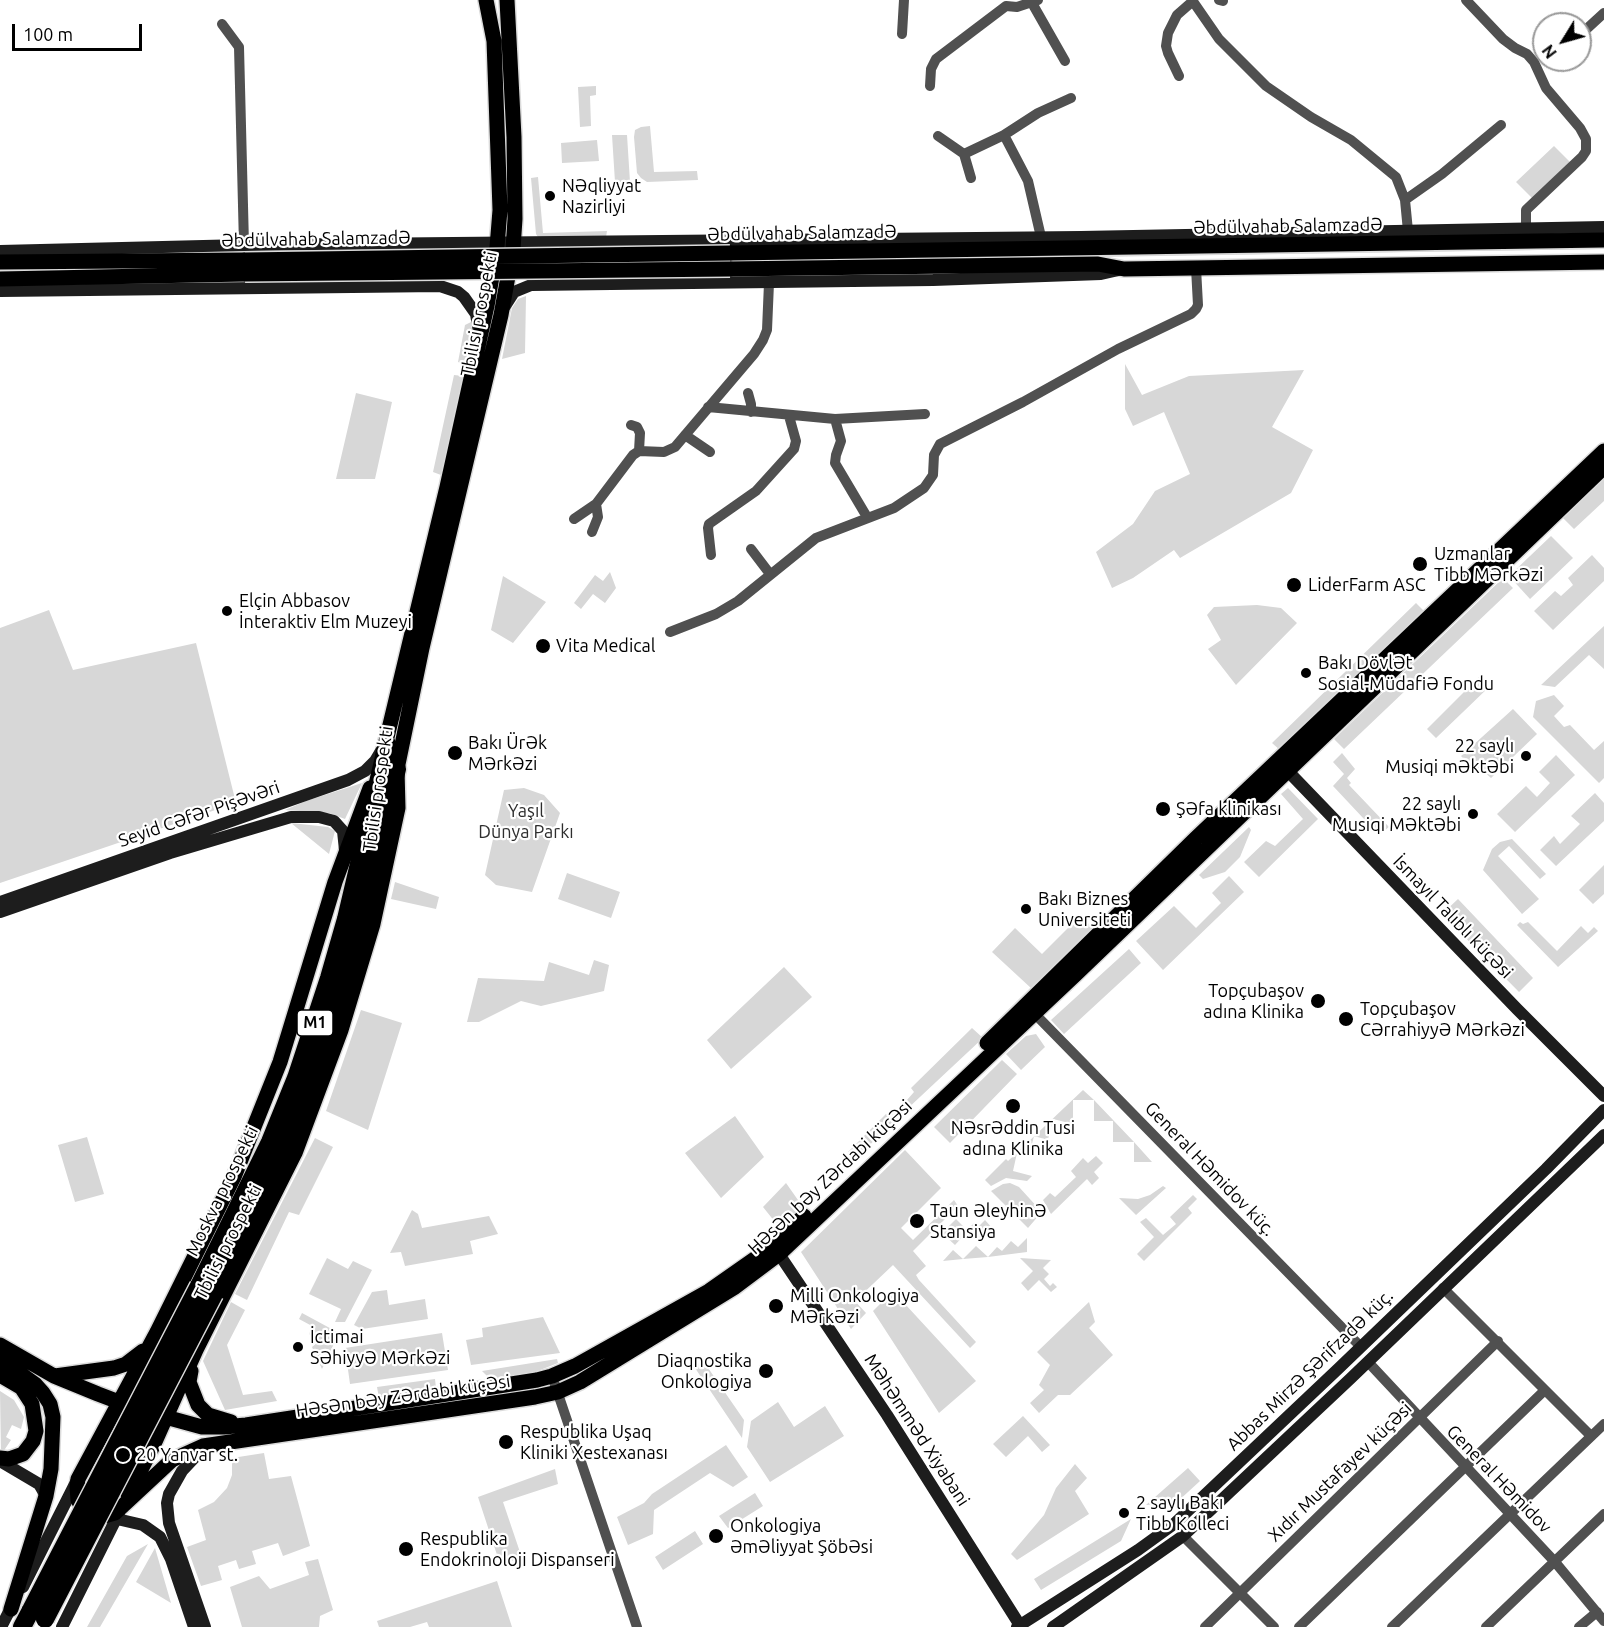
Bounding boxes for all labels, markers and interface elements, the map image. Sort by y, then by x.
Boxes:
scale bar [15,12,146,50]
north arrow [1532,12,1592,72]
text: 100 m [23,24,73,44]
text: N [1538,41,1560,62]
place label: Nəqliyyat Nazirliyi [562,175,641,218]
marker: Nəqliyyat Nazirliyi [543,189,557,203]
street label: Əbdülvahab Salamzadə [1193,214,1383,238]
street label: Əbdülvahab Salamzadə [707,221,897,245]
street label: Əbdülvahab Salamzadə [221,227,411,251]
street label: Tbilisi prospekti [456,250,502,378]
place label: Uzmanlar Tibb Mərkəzi [1434,543,1543,586]
marker: Uzmanlar Tibb Mərkəzi [1411,555,1429,573]
place label: LiderFarm ASC [1308,574,1426,596]
marker: LiderFarm ASC [1285,576,1303,594]
place label: Elçin Abbasov İnteraktiv Elm Muzeyi [239,590,412,632]
marker: Elçin Abbasov İnteraktiv Elm Muzeyi [220,604,234,618]
place label: Vita Medical [556,635,656,657]
marker: Vita Medical [534,637,552,655]
place label: Bakı Dövlət Sosial-Müdafiə Fondu [1318,652,1494,694]
marker: Bakı Dövlət Sosial-Müdafiə Fondu [1299,666,1313,680]
street label: Tbilisi prospekti [358,725,398,853]
place label: Bakı Ürək Mərkəzi [468,732,547,774]
place label: 22 saylı Musiqi məktəbi [1385,735,1514,777]
marker: Bakı Ürək Mərkəzi [446,744,464,762]
marker: 22 saylı Musiqi məktəbi [1519,749,1533,763]
street label: Seyid Cəfər Pişəvəri [116,776,282,852]
place label: 22 saylı Musiqi Məktəbi [1332,793,1461,836]
place label: Şəfa klinikası [1176,798,1282,820]
park label: Yaşıl Dünya Parkı [478,800,574,842]
marker: Şəfa klinikası [1154,800,1172,818]
marker: 22 saylı Musiqi Məktəbi [1466,807,1480,821]
street label: İsmayıl Talıblı küçəsi [1389,851,1517,983]
place label: Bakı Biznes Universiteti [1038,888,1131,930]
marker: Bakı Biznes Universiteti [1019,902,1033,916]
place label: Topçubaşov adına Klinika [1203,980,1304,1022]
marker: Topçubaşov adına Klinika [1309,992,1327,1010]
place label: Topçubaşov Cərrahiyyə Mərkəzi [1360,998,1525,1040]
road number: M1 [297,1010,333,1036]
marker: Topçubaşov Cərrahiyyə Mərkəzi [1337,1010,1355,1028]
street label: Həsən bəy Zərdabi küçəsi [743,1095,917,1259]
marker: Nəsrəddin Tusi adına Klinika [1004,1097,1022,1115]
street label: General Həmidov küç. [1140,1097,1280,1241]
place label: Nəsrəddin Tusi adına Klinika [951,1117,1075,1160]
street label: Moskva prospekti [181,1122,263,1260]
street label: Tbilisi prospekti [190,1181,266,1303]
place label: Taun Əleyhinə Stansiya [930,1200,1047,1242]
marker: Taun Əleyhinə Stansiya [908,1212,926,1230]
place label: Milli Onkologiya Mərkəzi [790,1285,919,1328]
street label: Abbas Mirzə Şərifzadə küç. [1222,1285,1398,1455]
marker: Milli Onkologiya Mərkəzi [767,1297,785,1315]
place label: İctimai Səhiyyə Mərkəzi [310,1326,450,1368]
marker: İctimai Səhiyyə Mərkəzi [291,1340,305,1354]
place label: Diaqnostika Onkologiya [657,1350,752,1392]
street label: Məhəmməd Xiyabani [860,1350,974,1510]
marker: Diaqnostika Onkologiya [757,1362,775,1380]
street label: Həsən bəy Zərdabi küçəsi [294,1370,512,1422]
street label: Xıdır Mustafayev küçəsi [1264,1398,1416,1546]
street label: General Həmidov [1442,1420,1556,1538]
place label: Respublika Uşaq Kliniki Xestexanası [520,1421,668,1464]
marker: Respublika Uşaq Kliniki Xestexanası [497,1433,515,1451]
place label: 20 Yanvar st. [136,1444,238,1466]
marker: 20 Yanvar st. [114,1446,132,1464]
place label: 2 saylı Bakı Tibb Kolleci [1136,1492,1229,1534]
marker: 2 saylı Bakı Tibb Kolleci [1117,1506,1131,1520]
place label: Onkologiya Əməliyyat Şöbəsi [730,1515,873,1558]
marker: Onkologiya Əməliyyat Şöbəsi [707,1527,725,1545]
place label: Respublika Endokrinoloji Dispanseri [420,1528,615,1570]
marker: Respublika Endokrinoloji Dispanseri [397,1540,415,1558]

